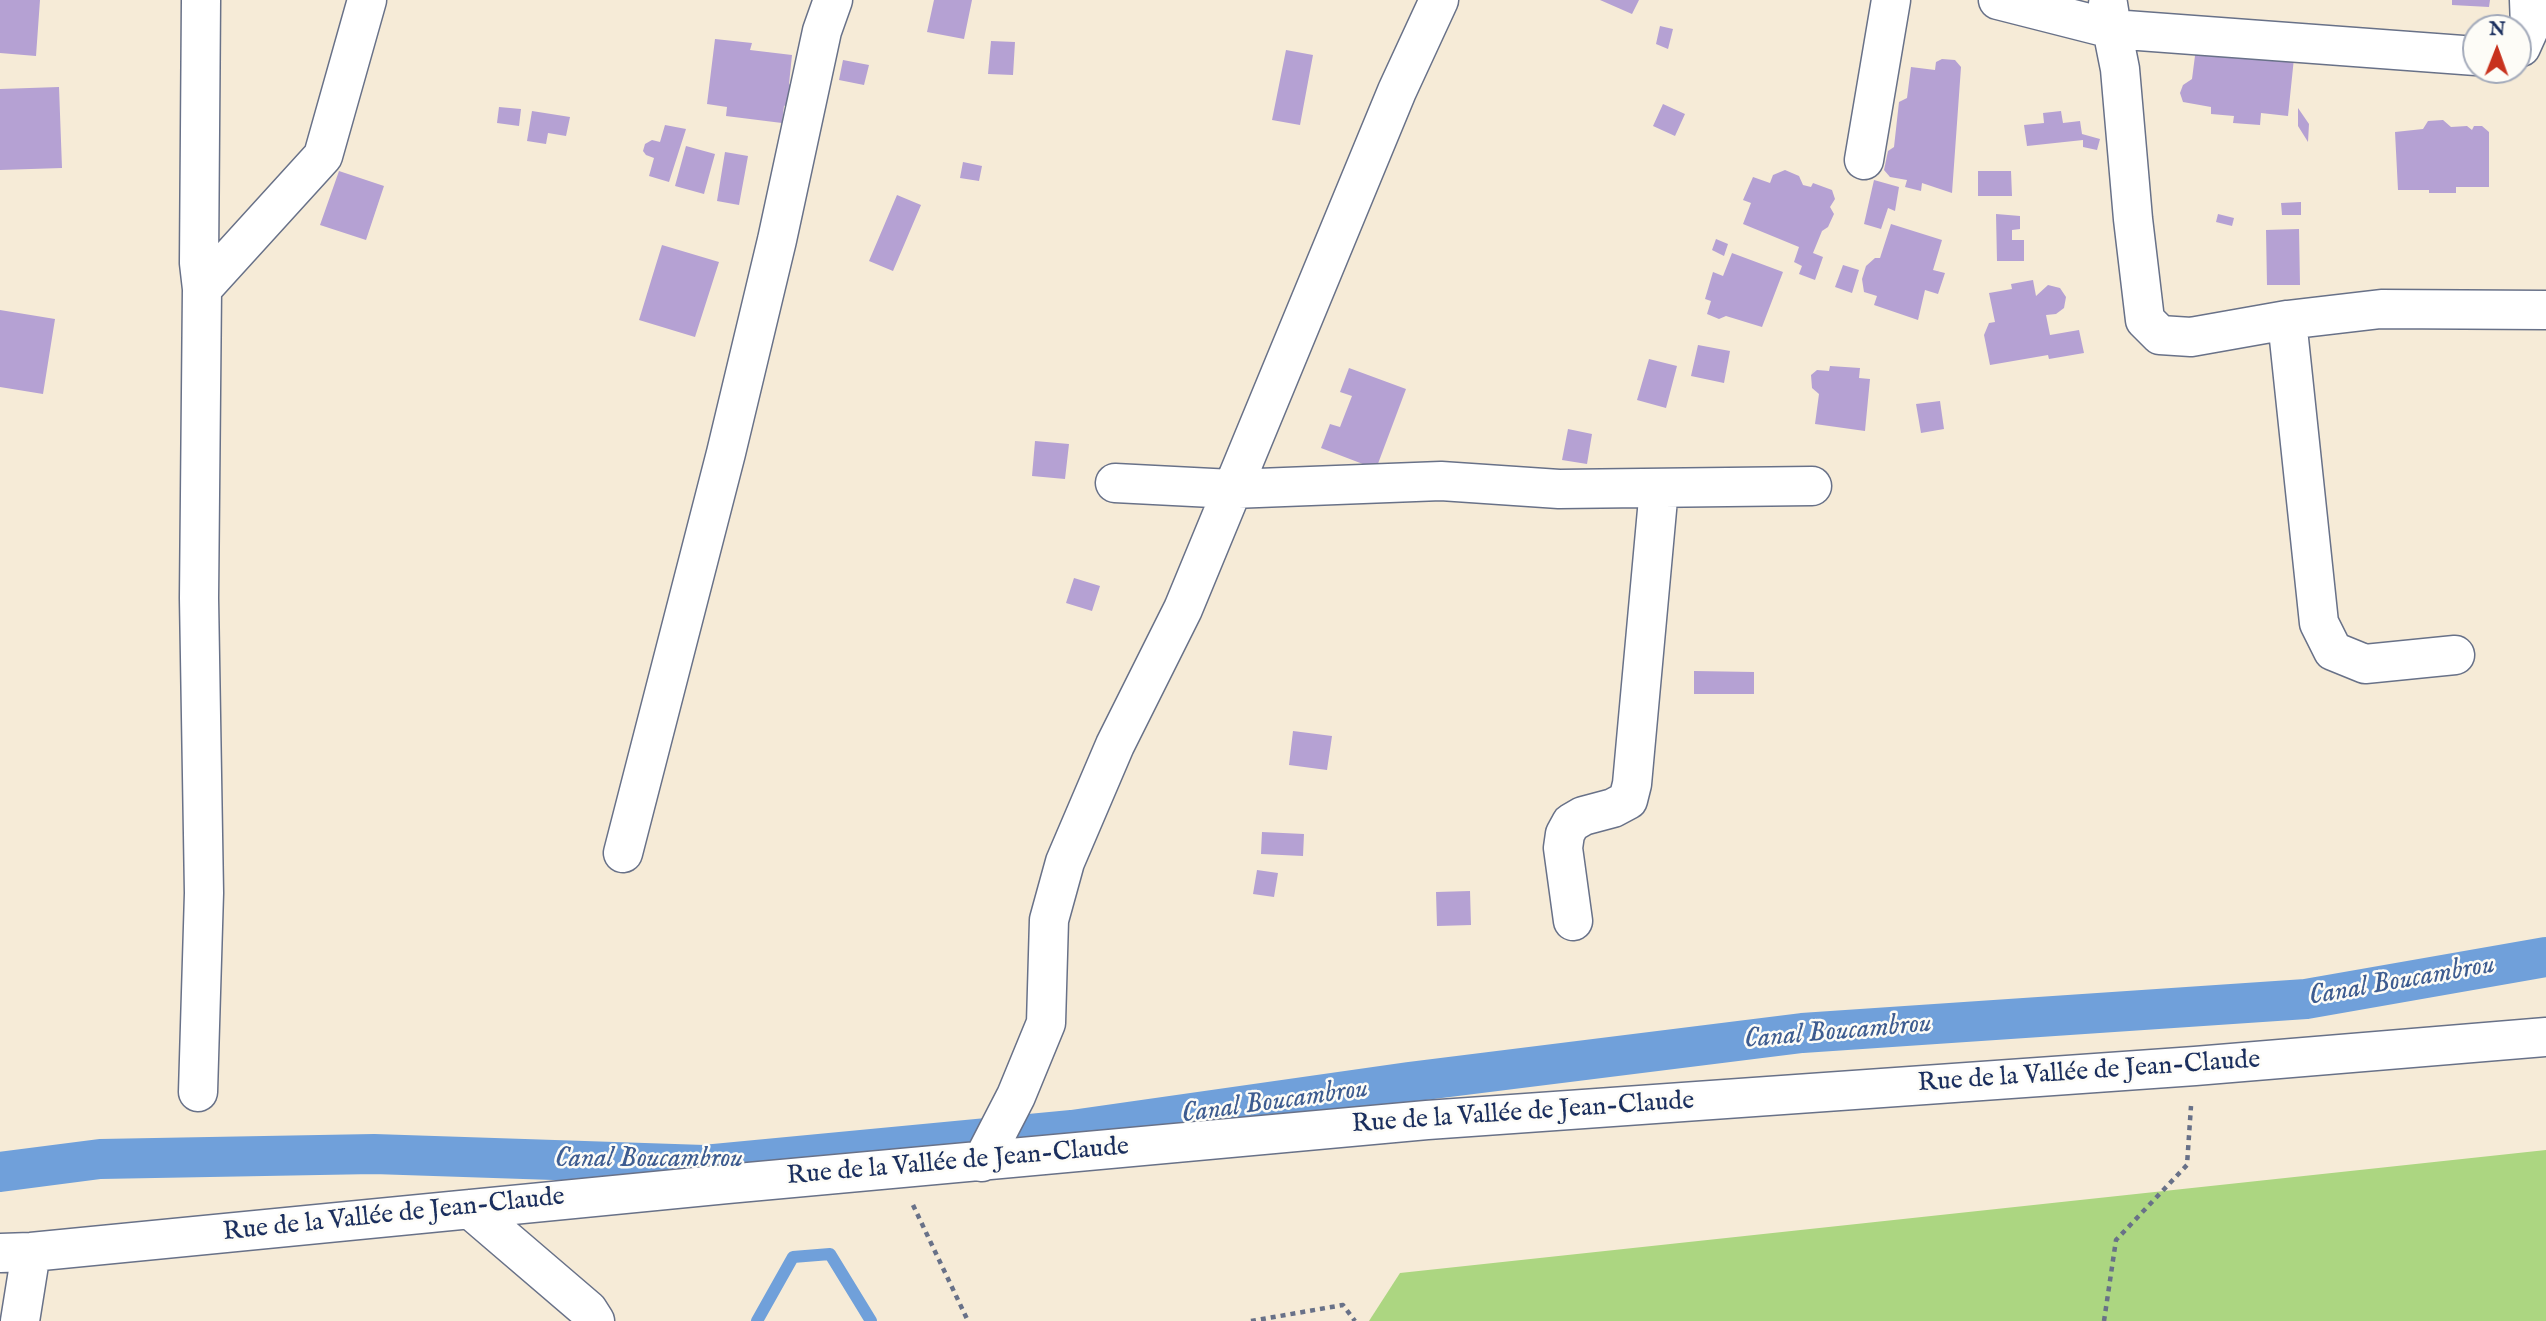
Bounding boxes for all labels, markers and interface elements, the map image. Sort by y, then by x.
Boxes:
north arrow [2462,14,2532,84]
text: N [2489,18,2506,42]
water label: Canal Boucambrou [2306,949,2498,1015]
water label: Canal Boucambrou [1743,1008,1933,1058]
street label: Rue de la Vallée de Jean-Claude [1917,1045,2261,1101]
water label: Canal Boucambrou [1179,1073,1371,1133]
street label: Rue de la Vallée de Jean-Claude [1351,1086,1695,1142]
street label: Rue de la Vallée de Jean-Claude [786,1133,1130,1193]
water label: Canal Boucambrou [555,1143,743,1177]
street label: Rue de la Vallée de Jean-Claude [222,1183,566,1249]

